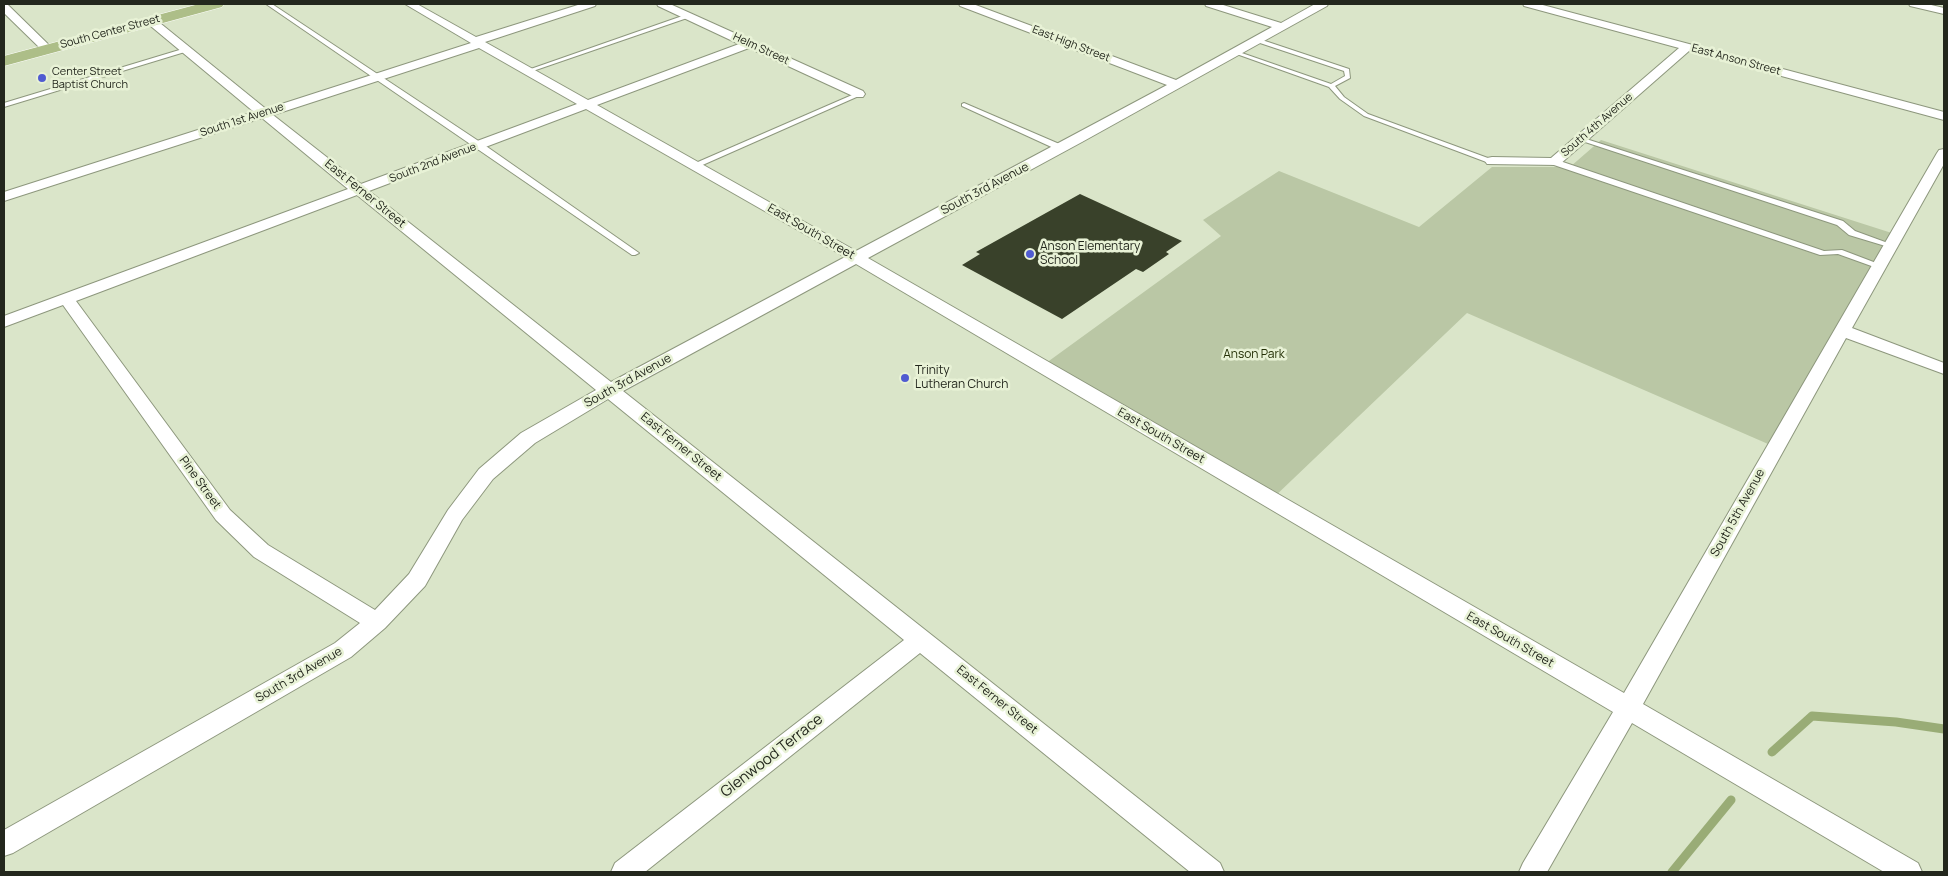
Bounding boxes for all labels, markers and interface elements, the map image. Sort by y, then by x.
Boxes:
street label: South Center Street [59,12,161,52]
street label: East High Street [1030,23,1112,65]
street label: Helm Street [731,30,791,68]
street label: East Anson Street [1690,42,1782,78]
place label: Center Street Baptist Church [52,65,128,91]
marker: Center Street Baptist Church [36,72,48,84]
street label: South 4th Avenue [1559,90,1635,160]
street label: South 1st Avenue [198,100,286,140]
street label: South 2nd Avenue [388,140,478,186]
street label: East Ferner Street [322,157,408,231]
street label: South 3rd Avenue [939,160,1031,218]
street label: East South Street [765,201,857,263]
place label: Anson Elementary School [1040,240,1140,268]
marker: Anson Elementary School [1024,248,1036,260]
park label: Anson Park [1223,348,1285,362]
street label: South 3rd Avenue [582,351,674,411]
place label: Trinity Lutheran Church [915,364,1008,392]
marker: Trinity Lutheran Church [899,372,911,384]
street label: East South Street [1115,405,1207,467]
street label: East Ferner Street [638,410,724,484]
street label: Pine Street [176,454,224,512]
street label: South 5th Avenue [1708,467,1768,559]
street label: East South Street [1464,609,1556,671]
street label: South 3rd Avenue [253,644,345,706]
street label: East Ferner Street [954,663,1040,737]
street label: Glenwood Terrace [717,711,827,801]

